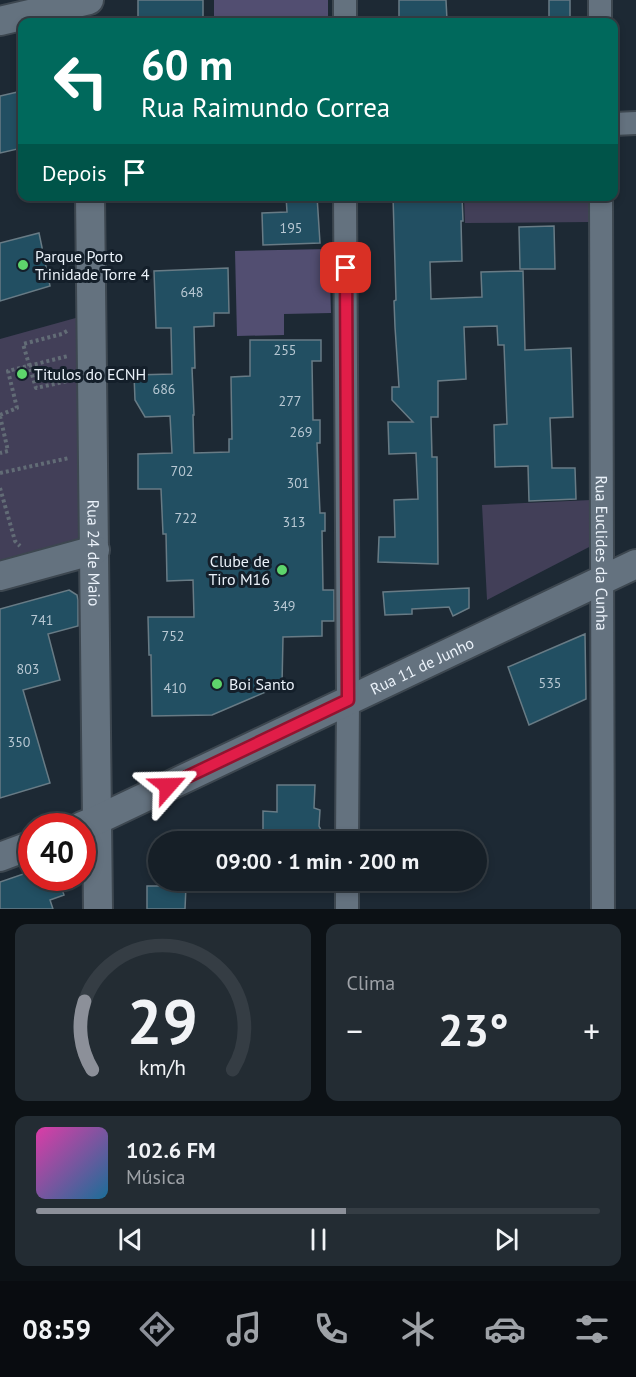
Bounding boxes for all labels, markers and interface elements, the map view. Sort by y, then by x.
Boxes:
text: 60 m [141,37,233,92]
icon: left [42,42,120,120]
text: Rua Raimundo Correa [141,90,390,124]
icon: arrive [118,156,151,189]
text: Depois [42,159,106,187]
house number: 195 [280,219,302,237]
pin [320,242,371,293]
place label: Parque Porto Trinidade Torre 4 [35,246,150,284]
icon: arrive [329,251,362,284]
marker: Parque Porto Trinidade Torre 4 [16,258,30,272]
house number: 648 [181,283,203,301]
house number: 255 [274,341,296,359]
place label: Titulos do ECNH [34,364,146,384]
marker: Titulos do ECNH [15,367,29,381]
house number: 686 [153,380,175,398]
house number: 277 [279,392,301,410]
house number: 269 [290,423,312,441]
house number: 702 [171,462,193,480]
house number: 301 [287,474,309,492]
street label: Rua Euclides da Cunha [592,475,612,631]
street label: Rua 24 de Maio [83,500,105,606]
house number: 722 [175,509,197,527]
house number: 313 [283,513,305,531]
place label: Clube de Tiro M16 [208,551,270,589]
marker: Clube de Tiro M16 [275,563,289,577]
house number: 349 [273,597,295,615]
house number: 741 [31,611,53,629]
house number: 752 [162,627,184,645]
street label: Rua 11 de Junho [367,632,477,699]
house number: 803 [17,660,39,678]
place label: Boi Santo [229,674,295,694]
house number: 535 [539,674,561,692]
marker: Boi Santo [210,677,224,691]
house number: 410 [164,679,187,697]
house number: 350 [8,733,31,751]
position arrow [136,754,200,818]
speed limit sign: 40 [18,813,96,891]
text: 09:00 · 1 min · 200 m [216,847,419,875]
text: Clima [347,970,395,996]
text: 29 [127,980,198,1061]
text: 23° [438,1000,509,1058]
text: − [347,1009,363,1052]
text: + [583,1009,600,1052]
text: km/h [139,1053,186,1081]
text: 102.6 FM [126,1136,216,1164]
text: Música [126,1164,185,1190]
icon: previous [114,1223,147,1256]
icon: pause [302,1223,335,1256]
icon: next [490,1223,523,1256]
icon: directions [136,1308,178,1350]
icon: music [223,1308,265,1350]
icon: phone [310,1308,352,1350]
icon: climate [397,1308,439,1350]
icon: car [484,1308,526,1350]
icon: filters [571,1308,613,1350]
text: 08:59 [23,1312,91,1346]

